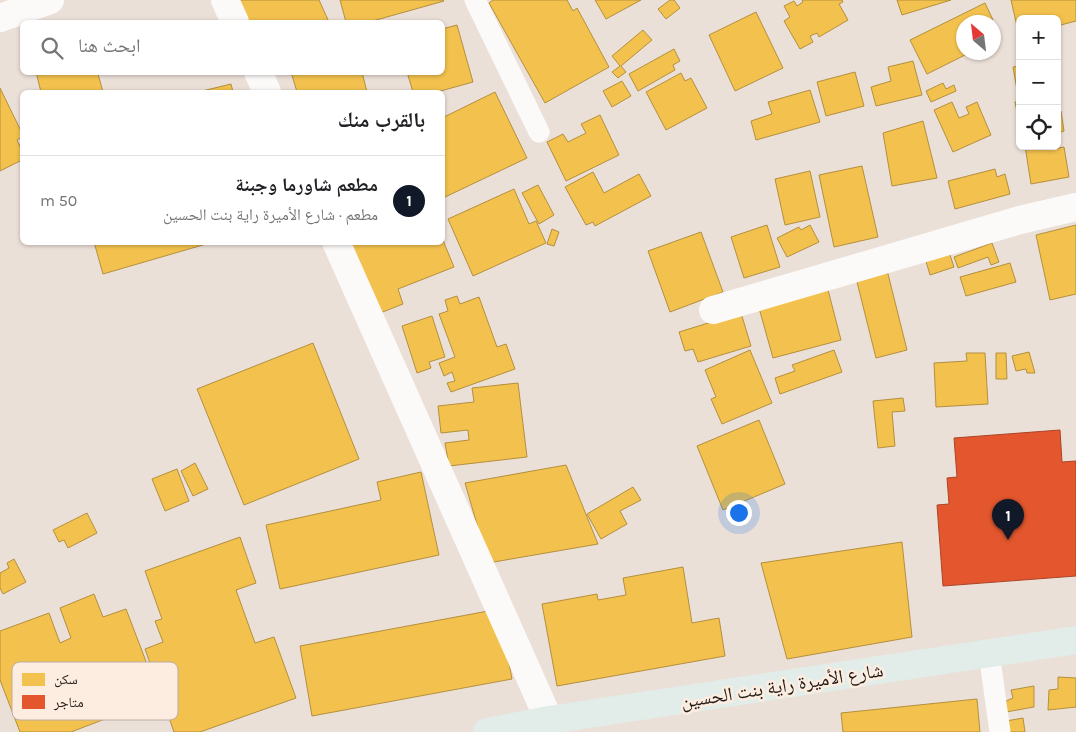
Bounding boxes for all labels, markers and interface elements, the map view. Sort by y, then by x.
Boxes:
north arrow [956,15,1001,60]
map controls [1016,15,1061,150]
button: + [1016,15,1061,60]
search box [20,20,445,75]
icon: search [38,34,66,62]
text: ابحث هنا [78,35,140,57]
button: − [1016,60,1061,105]
button: locate [1016,105,1061,150]
text: بالقرب منك [338,108,425,132]
text: مطعم شاورما وجبنة [235,174,378,196]
text: 50 m [40,191,77,210]
text: 1 [406,191,412,210]
text: مطعم · شارع الأميرة راية بنت الحسين [163,205,378,224]
pin: 1 [992,499,1024,540]
your location [726,500,752,526]
street label: شارع الأميرة راية بنت الحسين [679,659,885,713]
legend [12,662,178,720]
text: سكن [54,671,78,688]
text: متاجر [53,694,84,711]

